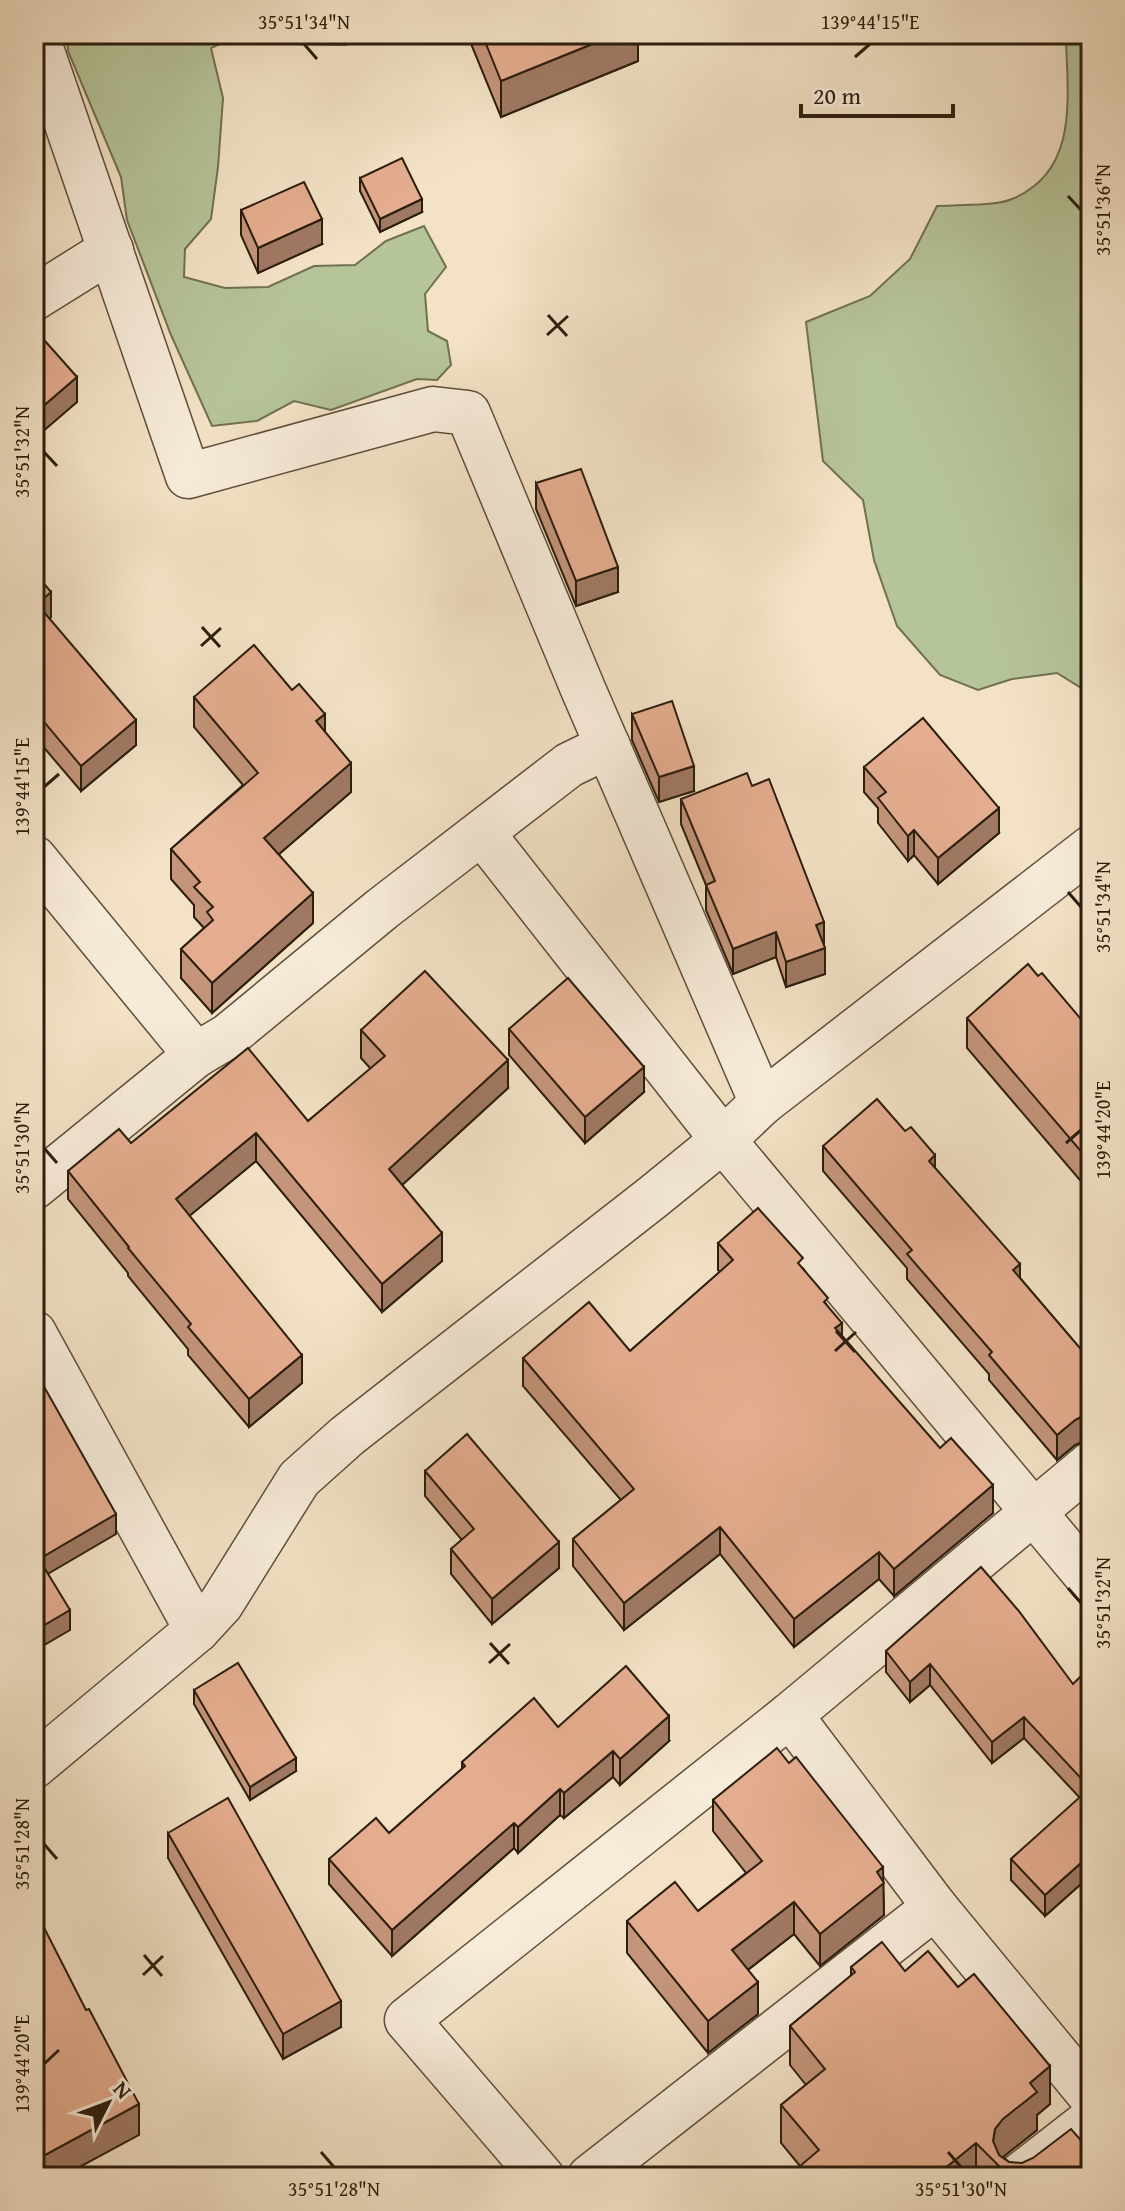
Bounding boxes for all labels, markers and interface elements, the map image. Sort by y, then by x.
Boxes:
text: 35°51'34"N [258,7,350,36]
text: 139°44'15"E [821,7,919,36]
scale bar [801,68,953,118]
text: 20 m [813,78,861,113]
text: 35°51'36"N [1088,164,1117,256]
text: 35°51'32"N [7,406,36,498]
text: 139°44'15"E [7,738,36,836]
text: 35°51'34"N [1088,861,1117,953]
text: 139°44'20"E [1088,1081,1117,1179]
text: 35°51'30"N [7,1102,36,1194]
text: 35°51'32"N [1088,1557,1117,1649]
text: 35°51'28"N [7,1798,36,1890]
text: 139°44'20"E [7,2015,36,2113]
north arrow [68,2063,148,2143]
text: N [106,2073,140,2106]
text: 35°51'28"N [288,2174,380,2203]
text: 35°51'30"N [915,2174,1007,2203]

